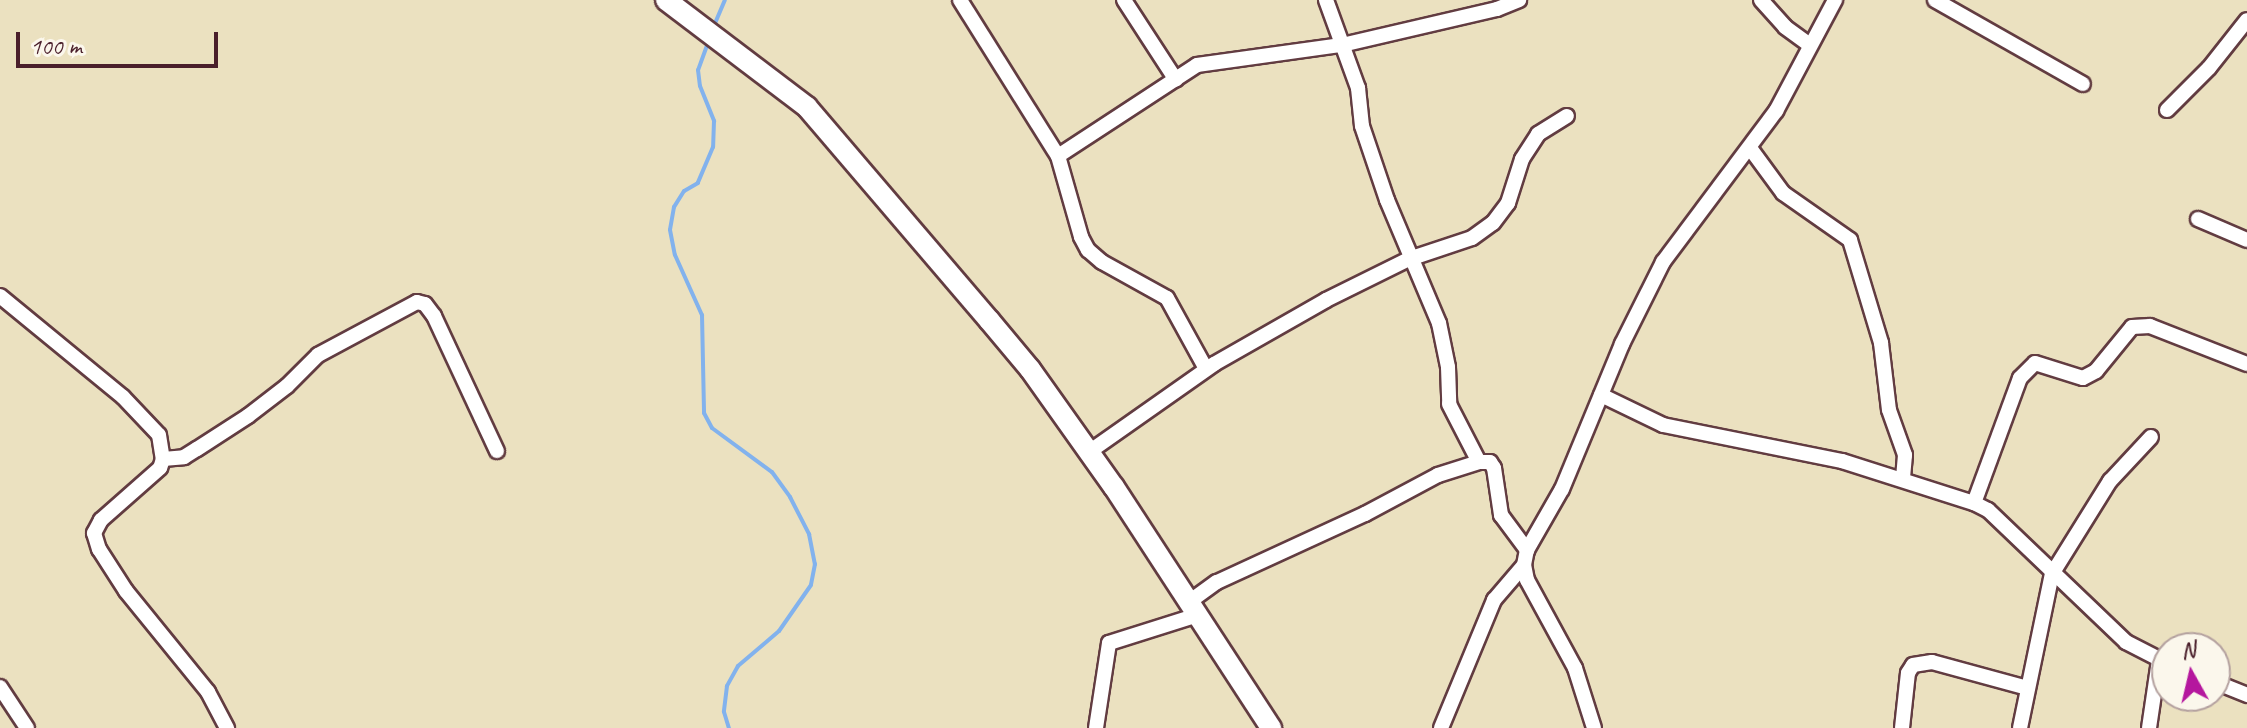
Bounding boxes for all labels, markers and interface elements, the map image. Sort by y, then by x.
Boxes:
scale bar [20,16,222,66]
text: 100 m [30,31,82,61]
north arrow [2151,632,2231,712]
text: N [2179,635,2197,665]

